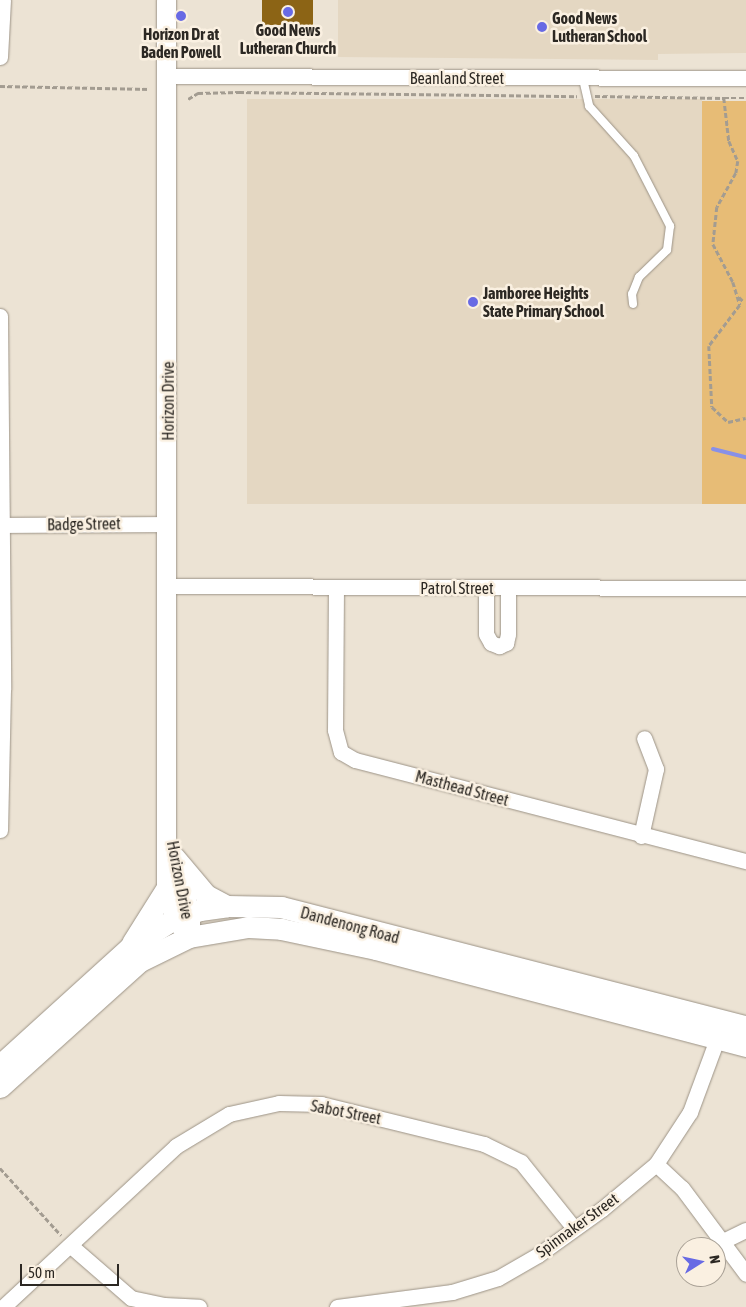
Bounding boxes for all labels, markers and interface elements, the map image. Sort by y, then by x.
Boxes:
marker: Good News Lutheran Church [282,6,294,18]
place label: Good News Lutheran School [552,8,647,46]
marker: Horizon Dr at Baden Powell [175,10,187,22]
place label: Good News Lutheran Church [240,20,336,58]
marker: Good News Lutheran School [536,21,548,33]
place label: Horizon Dr at Baden Powell [141,24,221,62]
street label: Beanland Street [410,68,504,88]
place label: Jamboree Heights State Primary School [483,283,604,321]
marker: Jamboree Heights State Primary School [467,296,479,308]
street label: Horizon Drive [158,361,178,441]
street label: Badge Street [47,514,121,534]
street label: Patrol Street [420,578,494,598]
street label: Masthead Street [413,766,511,810]
street label: Horizon Drive [163,839,197,921]
street label: Dandenong Road [298,903,402,947]
street label: Sabot Street [309,1096,383,1128]
street label: Spinnaker Street [532,1189,622,1261]
north arrow [676,1237,726,1287]
scale bar [22,1254,121,1286]
text: N [706,1254,723,1265]
text: 50 m [28,1264,55,1281]

